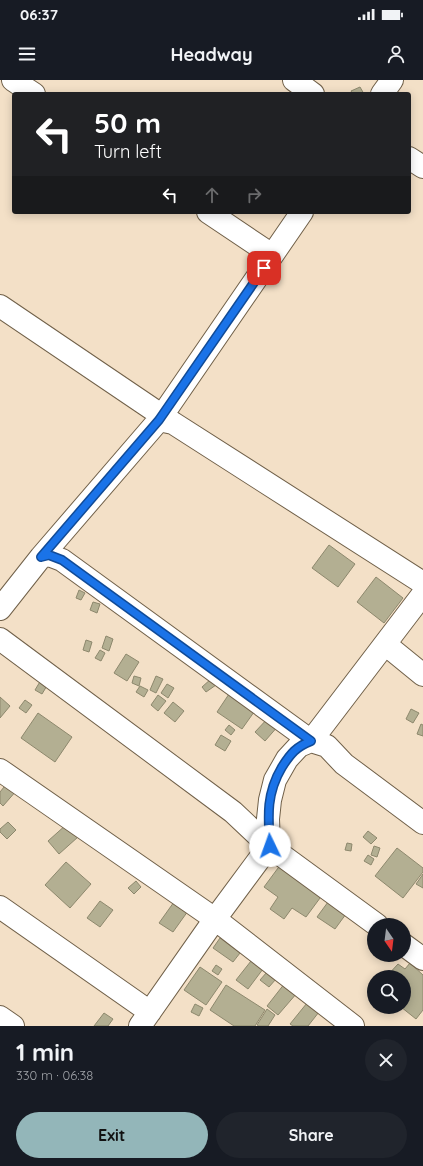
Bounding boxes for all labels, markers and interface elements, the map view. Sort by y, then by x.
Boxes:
text: 06:37 [20,5,58,24]
icon: menu [16,43,38,65]
text: Headway [170,43,253,66]
icon: person [385,43,407,65]
text: 50 m [94,105,161,140]
icon: left [28,108,80,160]
text: Turn left [94,140,162,163]
icon: left [159,184,181,206]
icon: ahead [201,184,223,206]
icon: right [243,184,265,206]
pin [247,251,281,285]
icon: arrive [253,257,275,279]
position arrow [249,825,291,867]
north arrow [367,918,411,962]
map controls [367,918,411,1014]
button: search [367,970,411,1014]
text: 1 min [16,1037,74,1067]
button: close [365,1039,407,1081]
text: 330 m · 06:38 [16,1067,93,1083]
button: Exit [16,1112,208,1158]
button: Share [216,1112,407,1158]

